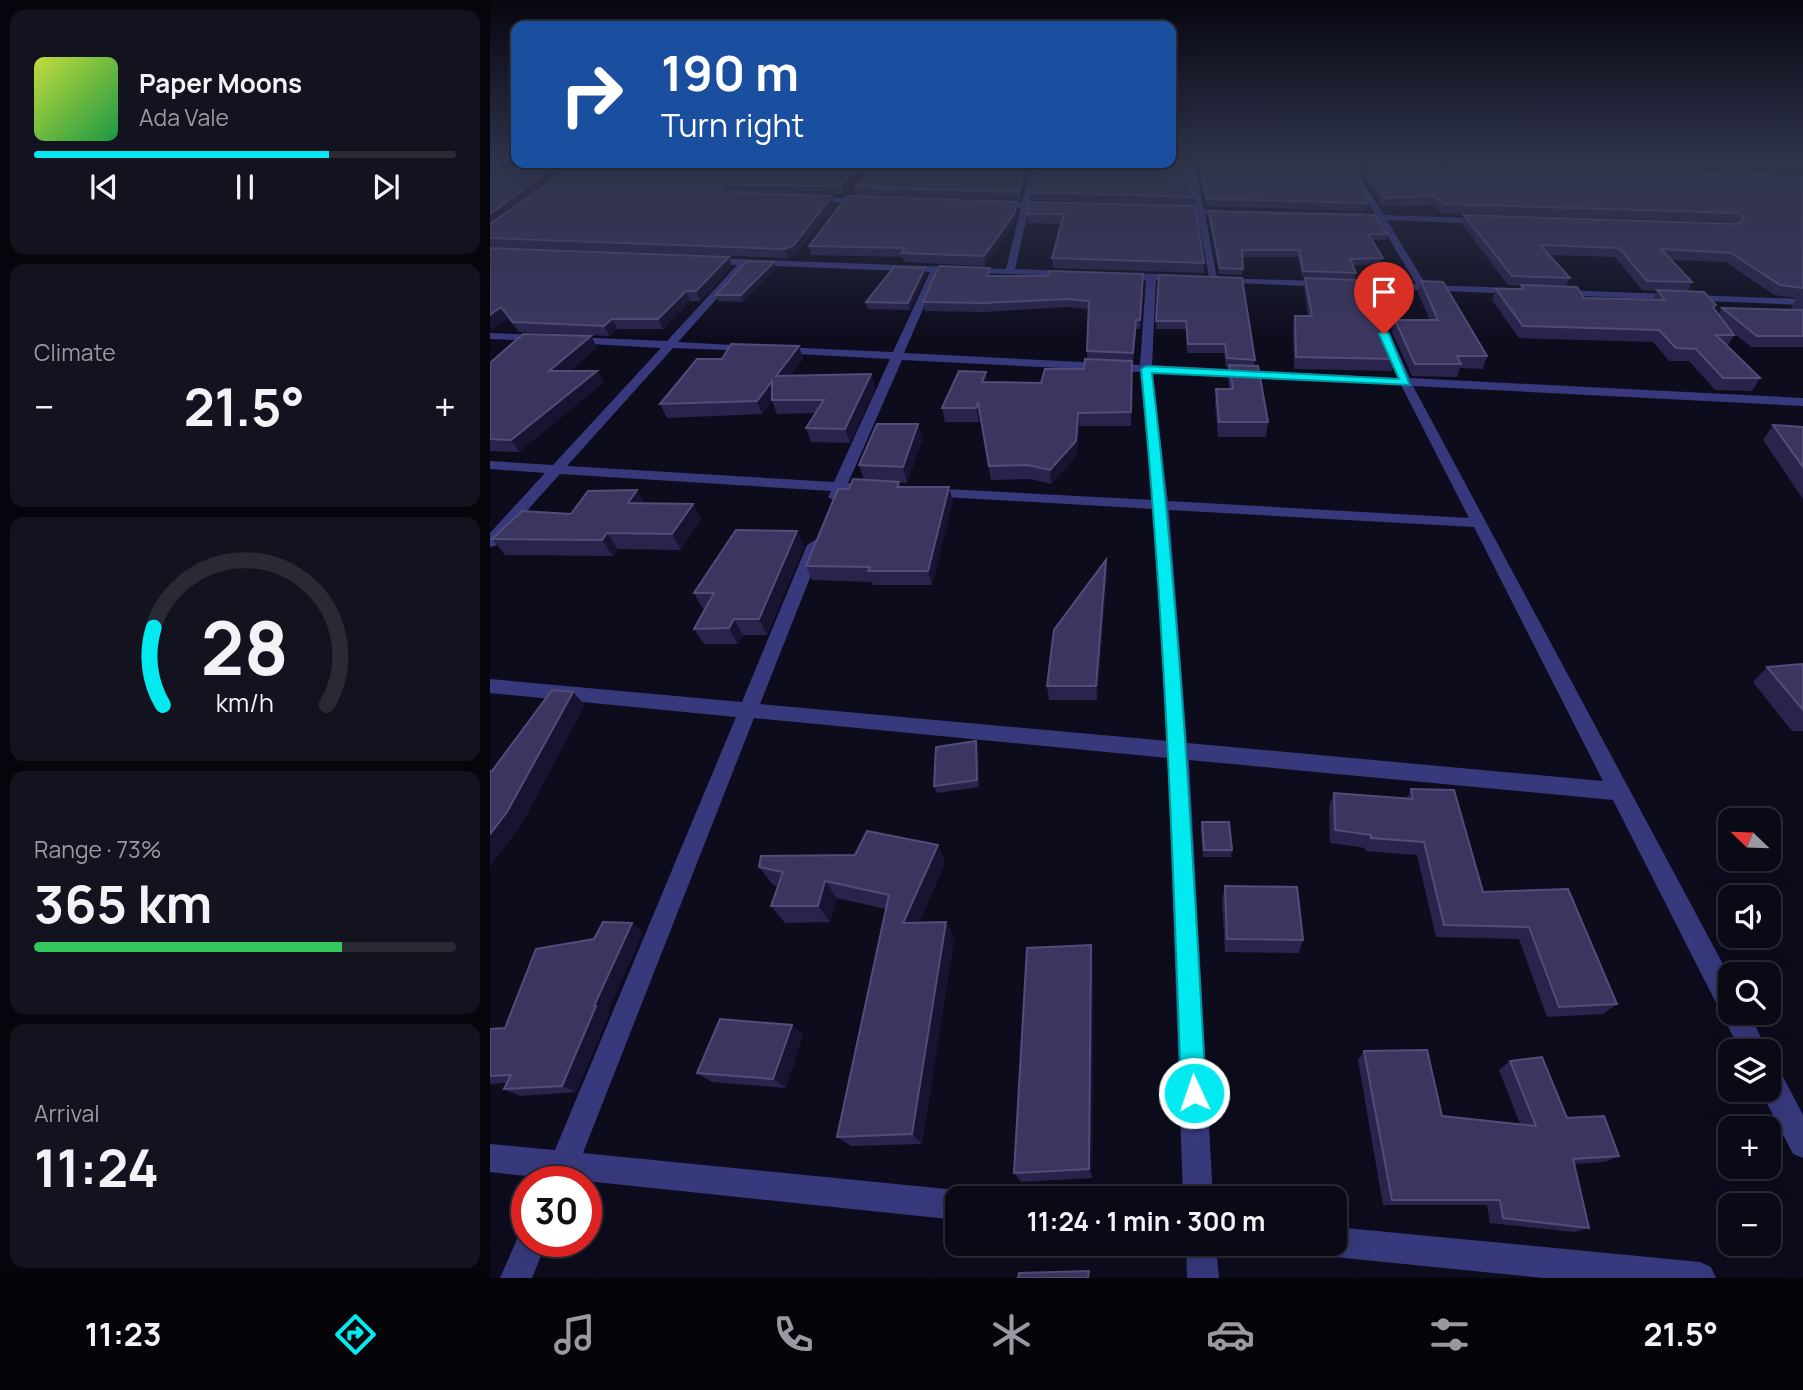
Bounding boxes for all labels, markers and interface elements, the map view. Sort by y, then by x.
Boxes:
text: 190 m [661,39,799,106]
icon: right [546,49,637,140]
text: Paper Moons [139,65,302,101]
text: Ada Vale [139,101,229,133]
text: Turn right [661,103,804,147]
icon: previous [85,168,123,206]
icon: pause [226,168,264,206]
icon: next [367,168,405,206]
pin [1354,262,1414,334]
icon: arrive [1365,273,1403,311]
text: Climate [34,336,116,368]
text: 21.5° [184,371,305,442]
text: − [34,380,55,432]
text: + [434,380,456,432]
text: 28 [201,597,289,697]
text: km/h [216,685,274,720]
north arrow [1718,808,1782,872]
map controls [1718,808,1781,1256]
text: Range · 73% [34,833,161,865]
text: 365 km [34,868,212,939]
button: sound [1718,885,1781,948]
button: search [1718,962,1781,1025]
button: layers [1718,1039,1781,1102]
position arrow [1157,1056,1231,1130]
text: Arrival [34,1097,100,1129]
button: + [1718,1116,1781,1179]
text: 11:24 [34,1132,159,1203]
speed limit sign: 30 [511,1166,602,1257]
button: − [1718,1193,1781,1256]
text: 11:24 · 1 min · 300 m [1027,1203,1265,1239]
icon: directions [331,1310,380,1359]
icon: music [550,1310,599,1359]
icon: phone [769,1310,818,1359]
icon: climate [987,1310,1036,1359]
icon: car [1206,1310,1255,1359]
icon: filters [1425,1310,1474,1359]
text: 11:23 [85,1312,162,1356]
text: 21.5° [1643,1312,1718,1356]

